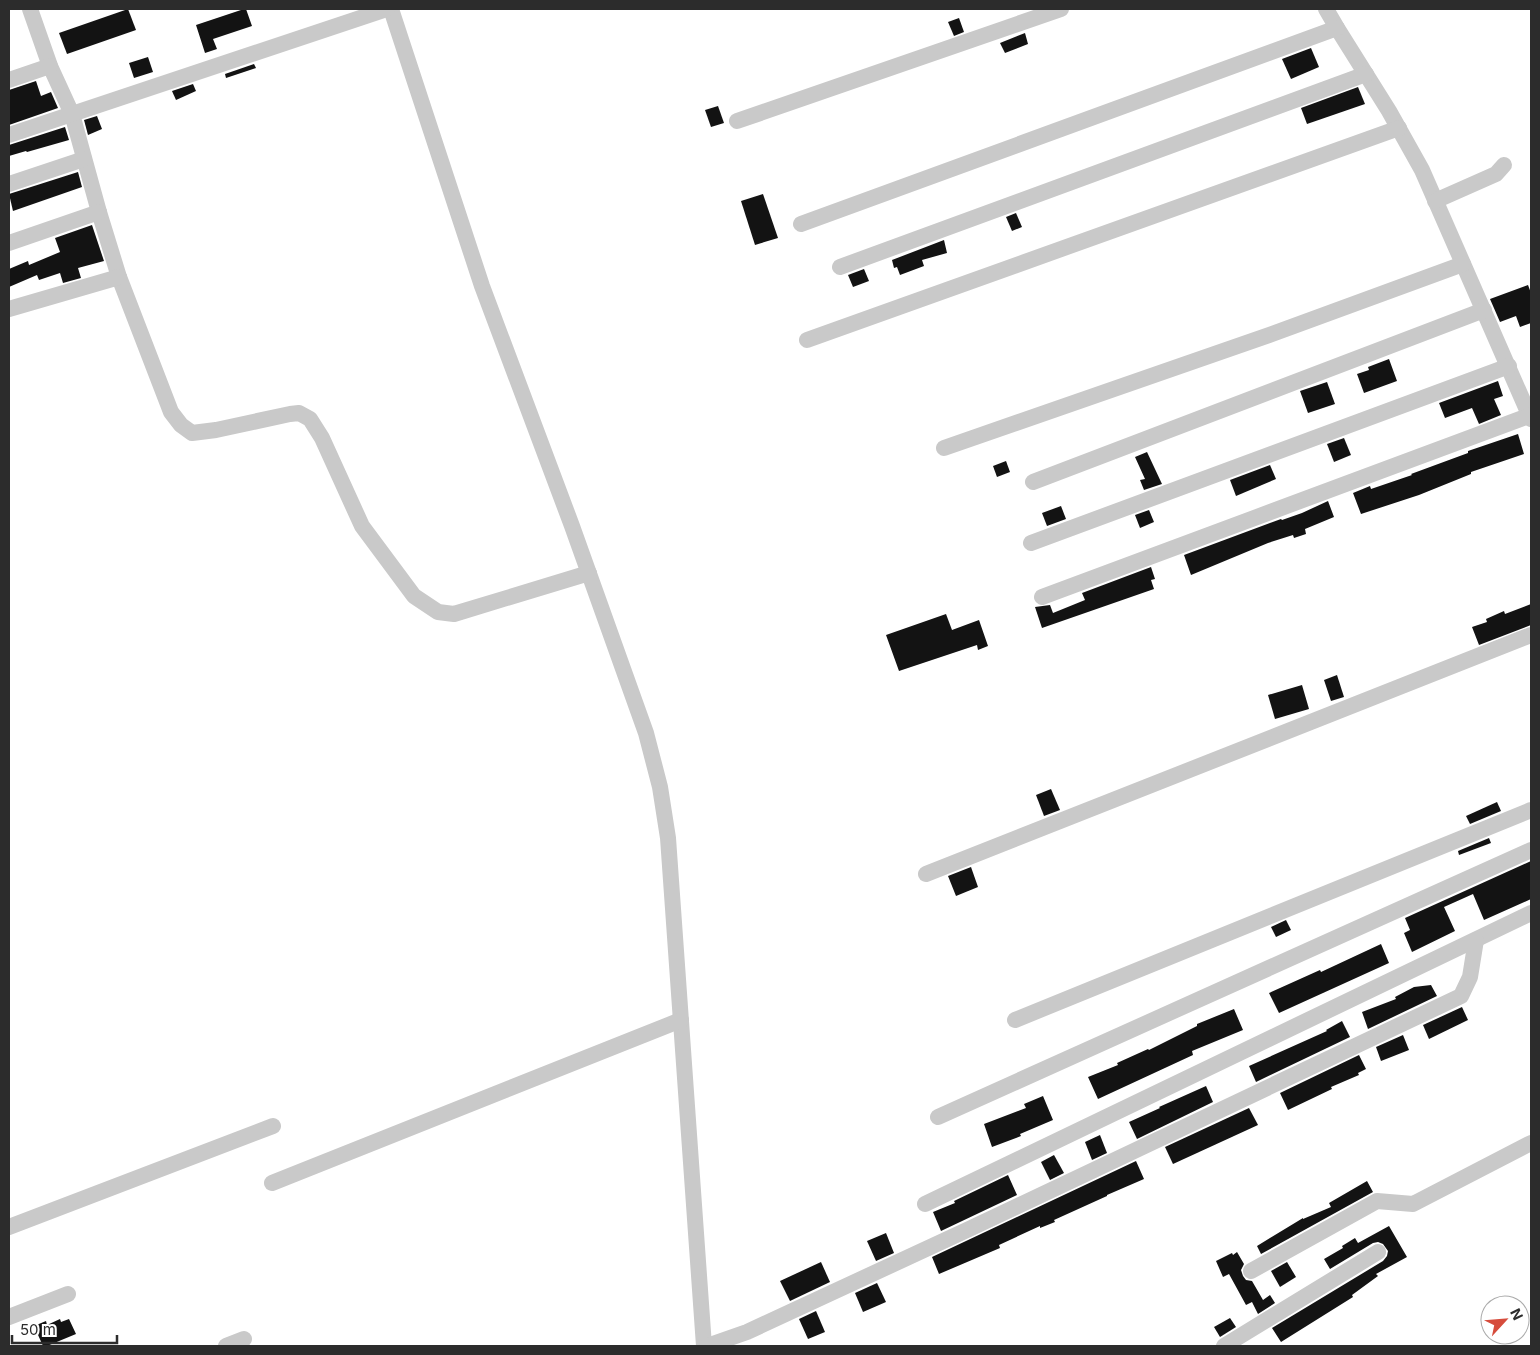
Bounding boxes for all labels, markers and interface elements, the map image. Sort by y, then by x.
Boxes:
north arrow [1480,1295,1530,1345]
text: N [1507,1306,1527,1323]
scale bar [12,1312,118,1344]
text: 50 m [20,1320,56,1339]

